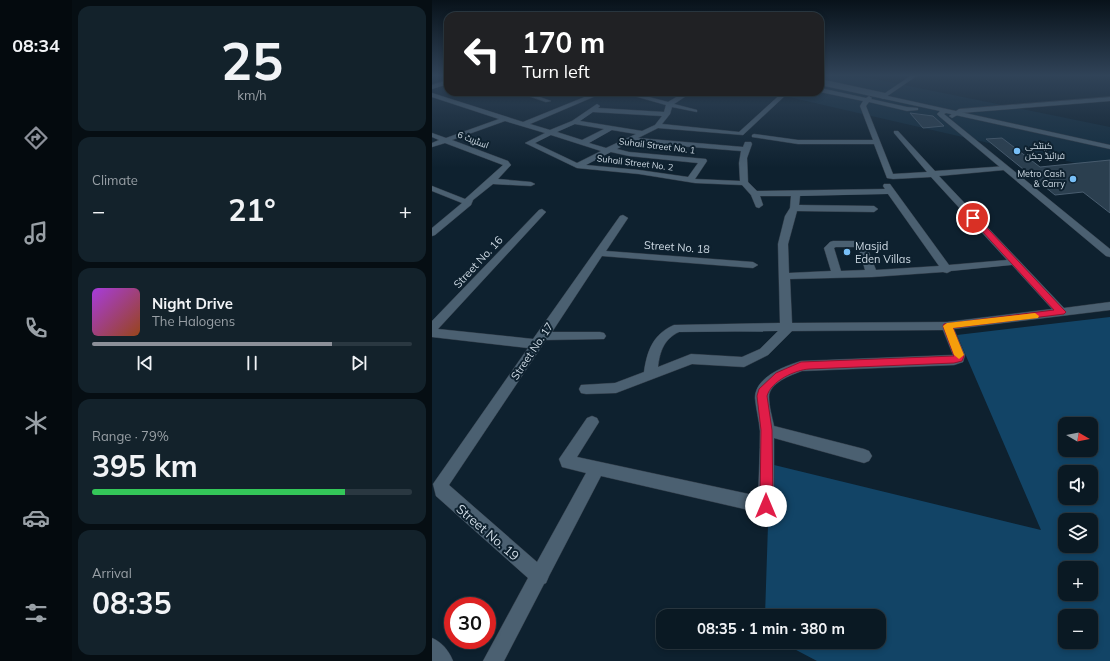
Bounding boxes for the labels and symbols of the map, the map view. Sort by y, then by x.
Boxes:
street label: اسٹریٹ 6 [456,129,490,151]
street label: Suhail Street No. 1 [618,135,696,156]
place label: کینٹکی فرائیڈ چکن [1025,140,1065,162]
marker: کینٹکی فرائیڈ چکن [1012,146,1022,156]
street label: Suhail Street No. 2 [596,152,674,173]
place label: Metro Cash & Carry [1017,168,1065,190]
marker: Metro Cash & Carry [1068,174,1078,184]
pin [956,201,990,235]
street label: Street No. 16 [450,233,506,291]
street label: Street No. 18 [644,238,711,256]
place label: Masjid Eden Villas [855,239,911,266]
marker: Masjid Eden Villas [842,247,852,257]
street label: Street No. 17 [508,320,556,382]
north arrow [1058,417,1098,457]
position arrow [745,485,787,527]
street label: Street No. 19 [453,500,523,564]
speed limit sign: 30 [444,597,496,649]

